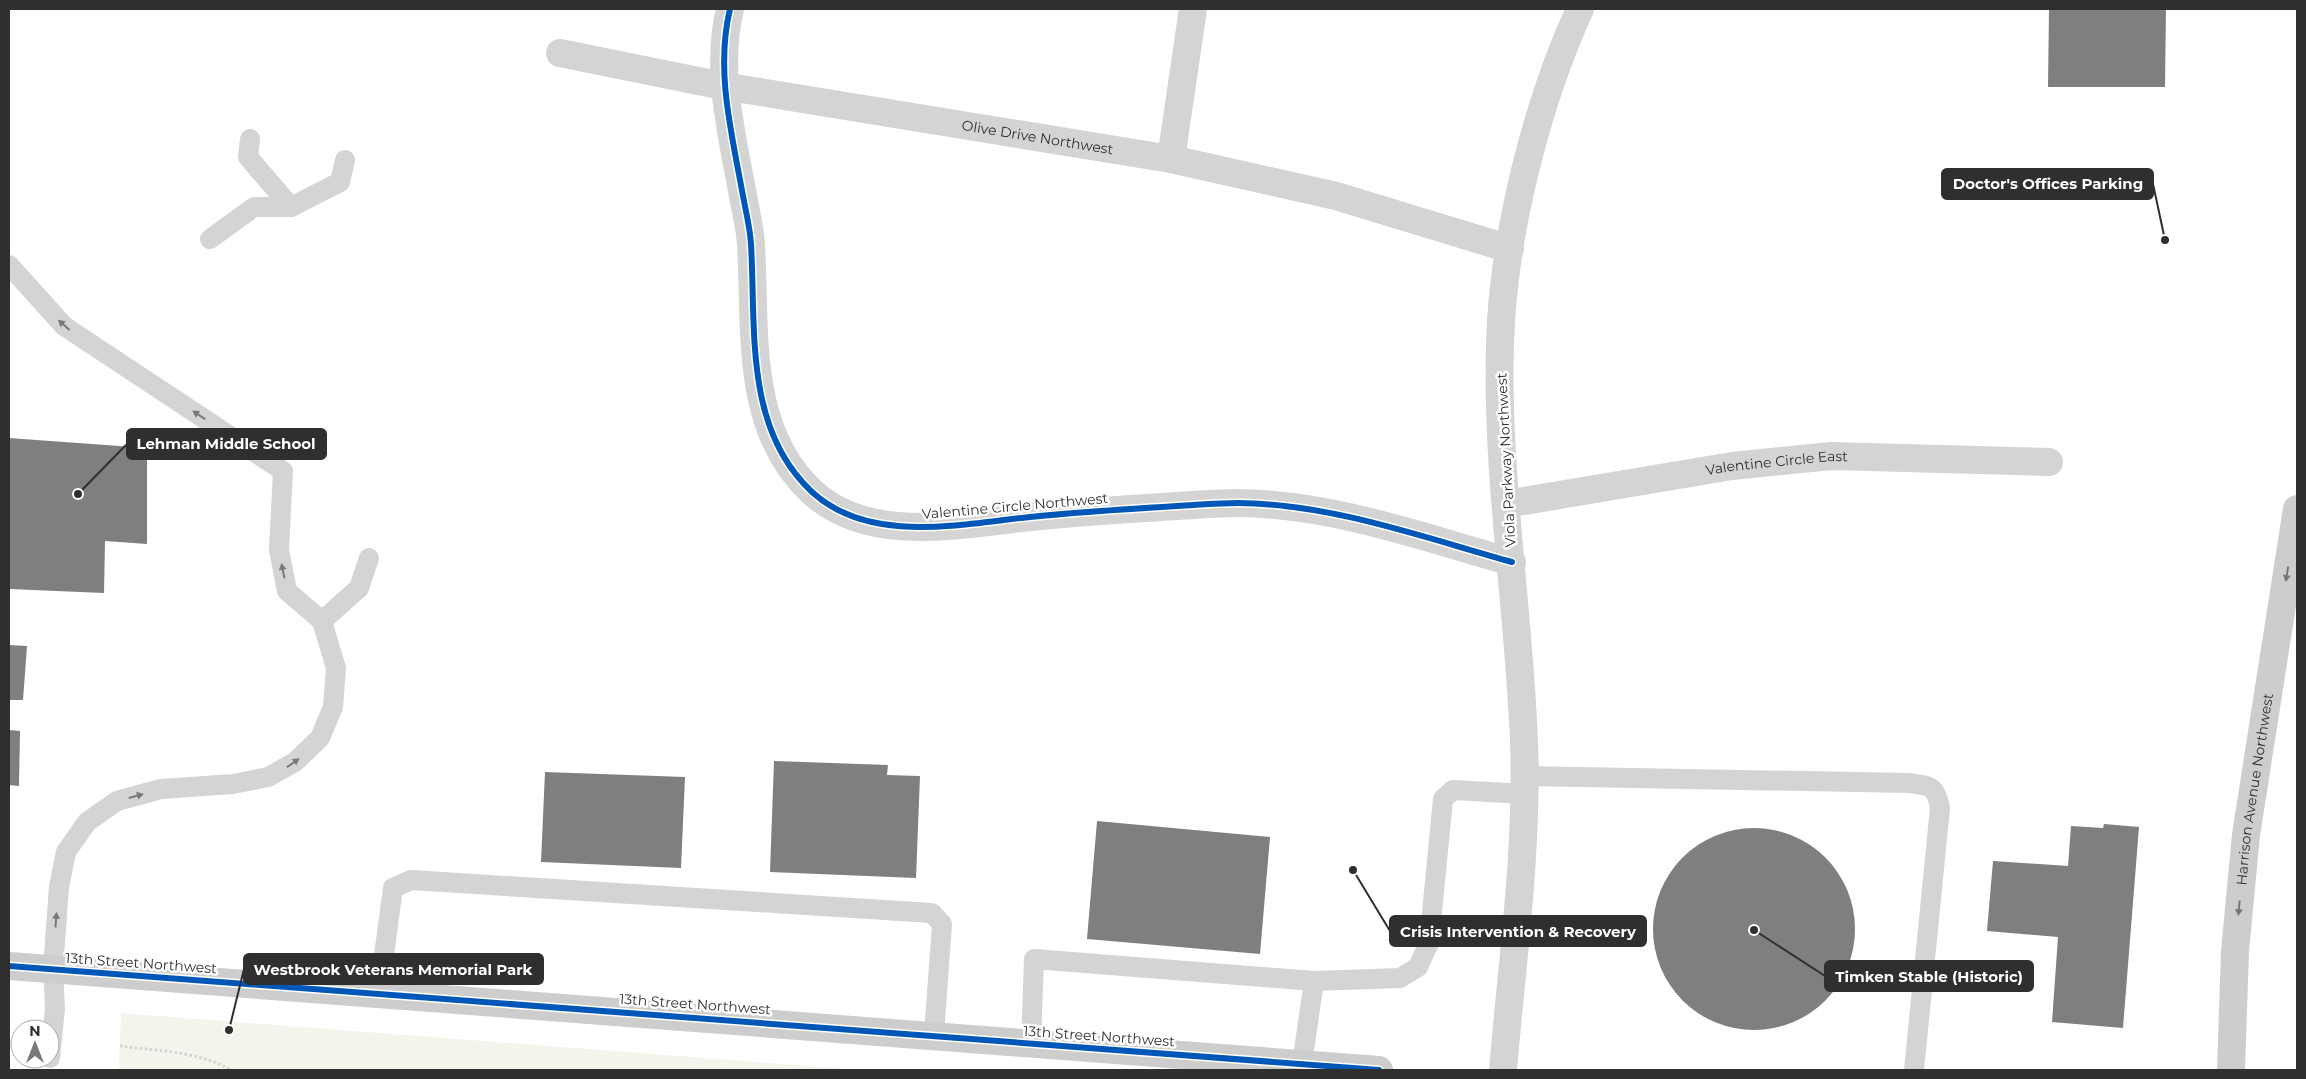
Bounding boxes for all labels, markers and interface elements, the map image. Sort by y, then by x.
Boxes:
street label: Olive Drive Northwest [960,116,1115,159]
callout: Doctor's Offices Parking [1942,169,2153,199]
text: Doctor's Offices Parking [1953,174,2143,193]
one-way arrow [59,319,71,331]
street label: Viola Parkway Northwest [1492,372,1520,548]
one-way arrow [192,411,206,420]
callout: Lehman Middle School [127,429,326,459]
text: Lehman Middle School [136,434,316,453]
street label: Valentine Circle East [1704,447,1848,479]
street label: Valentine Circle Northwest [921,489,1109,523]
one-way arrow [279,563,287,579]
one-way arrow [2282,566,2290,582]
street label: Harrison Avenue Northwest [2232,692,2277,886]
one-way arrow [286,758,300,768]
one-way arrow [129,791,144,799]
one-way arrow [2235,900,2243,916]
one-way arrow [53,912,61,928]
callout: Crisis Intervention & Recovery [1390,916,1646,946]
text: Crisis Intervention & Recovery [1400,922,1637,941]
street label: 13th Street Northwest [65,949,218,977]
callout: Westbrook Veterans Memorial Park [244,954,543,984]
text: Westbrook Veterans Memorial Park [254,960,533,979]
callout: Timken Stable (Historic) [1825,961,2033,991]
text: Timken Stable (Historic) [1835,967,2023,986]
street label: 13th Street Northwest [619,990,772,1018]
north arrow [10,1019,60,1069]
text: N [29,1022,41,1040]
street label: 13th Street Northwest [1023,1022,1176,1050]

